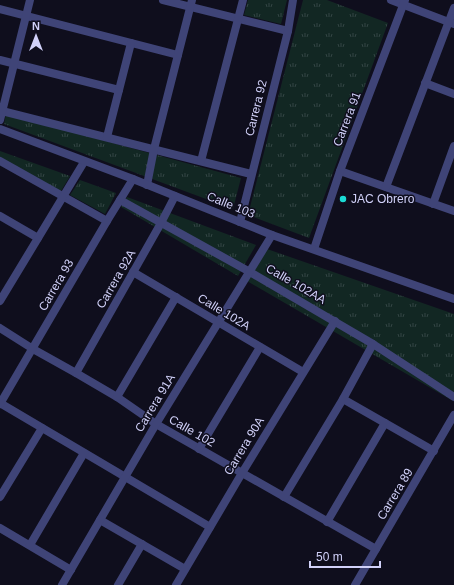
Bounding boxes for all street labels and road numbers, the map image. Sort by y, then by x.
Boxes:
street label: Carrera 92 [242,78,270,138]
street label: Carrera 91 [330,89,364,148]
street label: Calle 103 [205,189,257,221]
street label: Carrera 92A [94,247,138,311]
street label: Carrera 93 [36,256,77,313]
street label: Calle 102AA [264,261,328,307]
street label: Calle 102A [195,291,253,333]
street label: Carrera 91A [132,371,178,435]
street label: Calle 102 [167,412,218,450]
street label: Carrera 90A [221,414,267,478]
street label: Carrera 89 [374,466,416,522]

